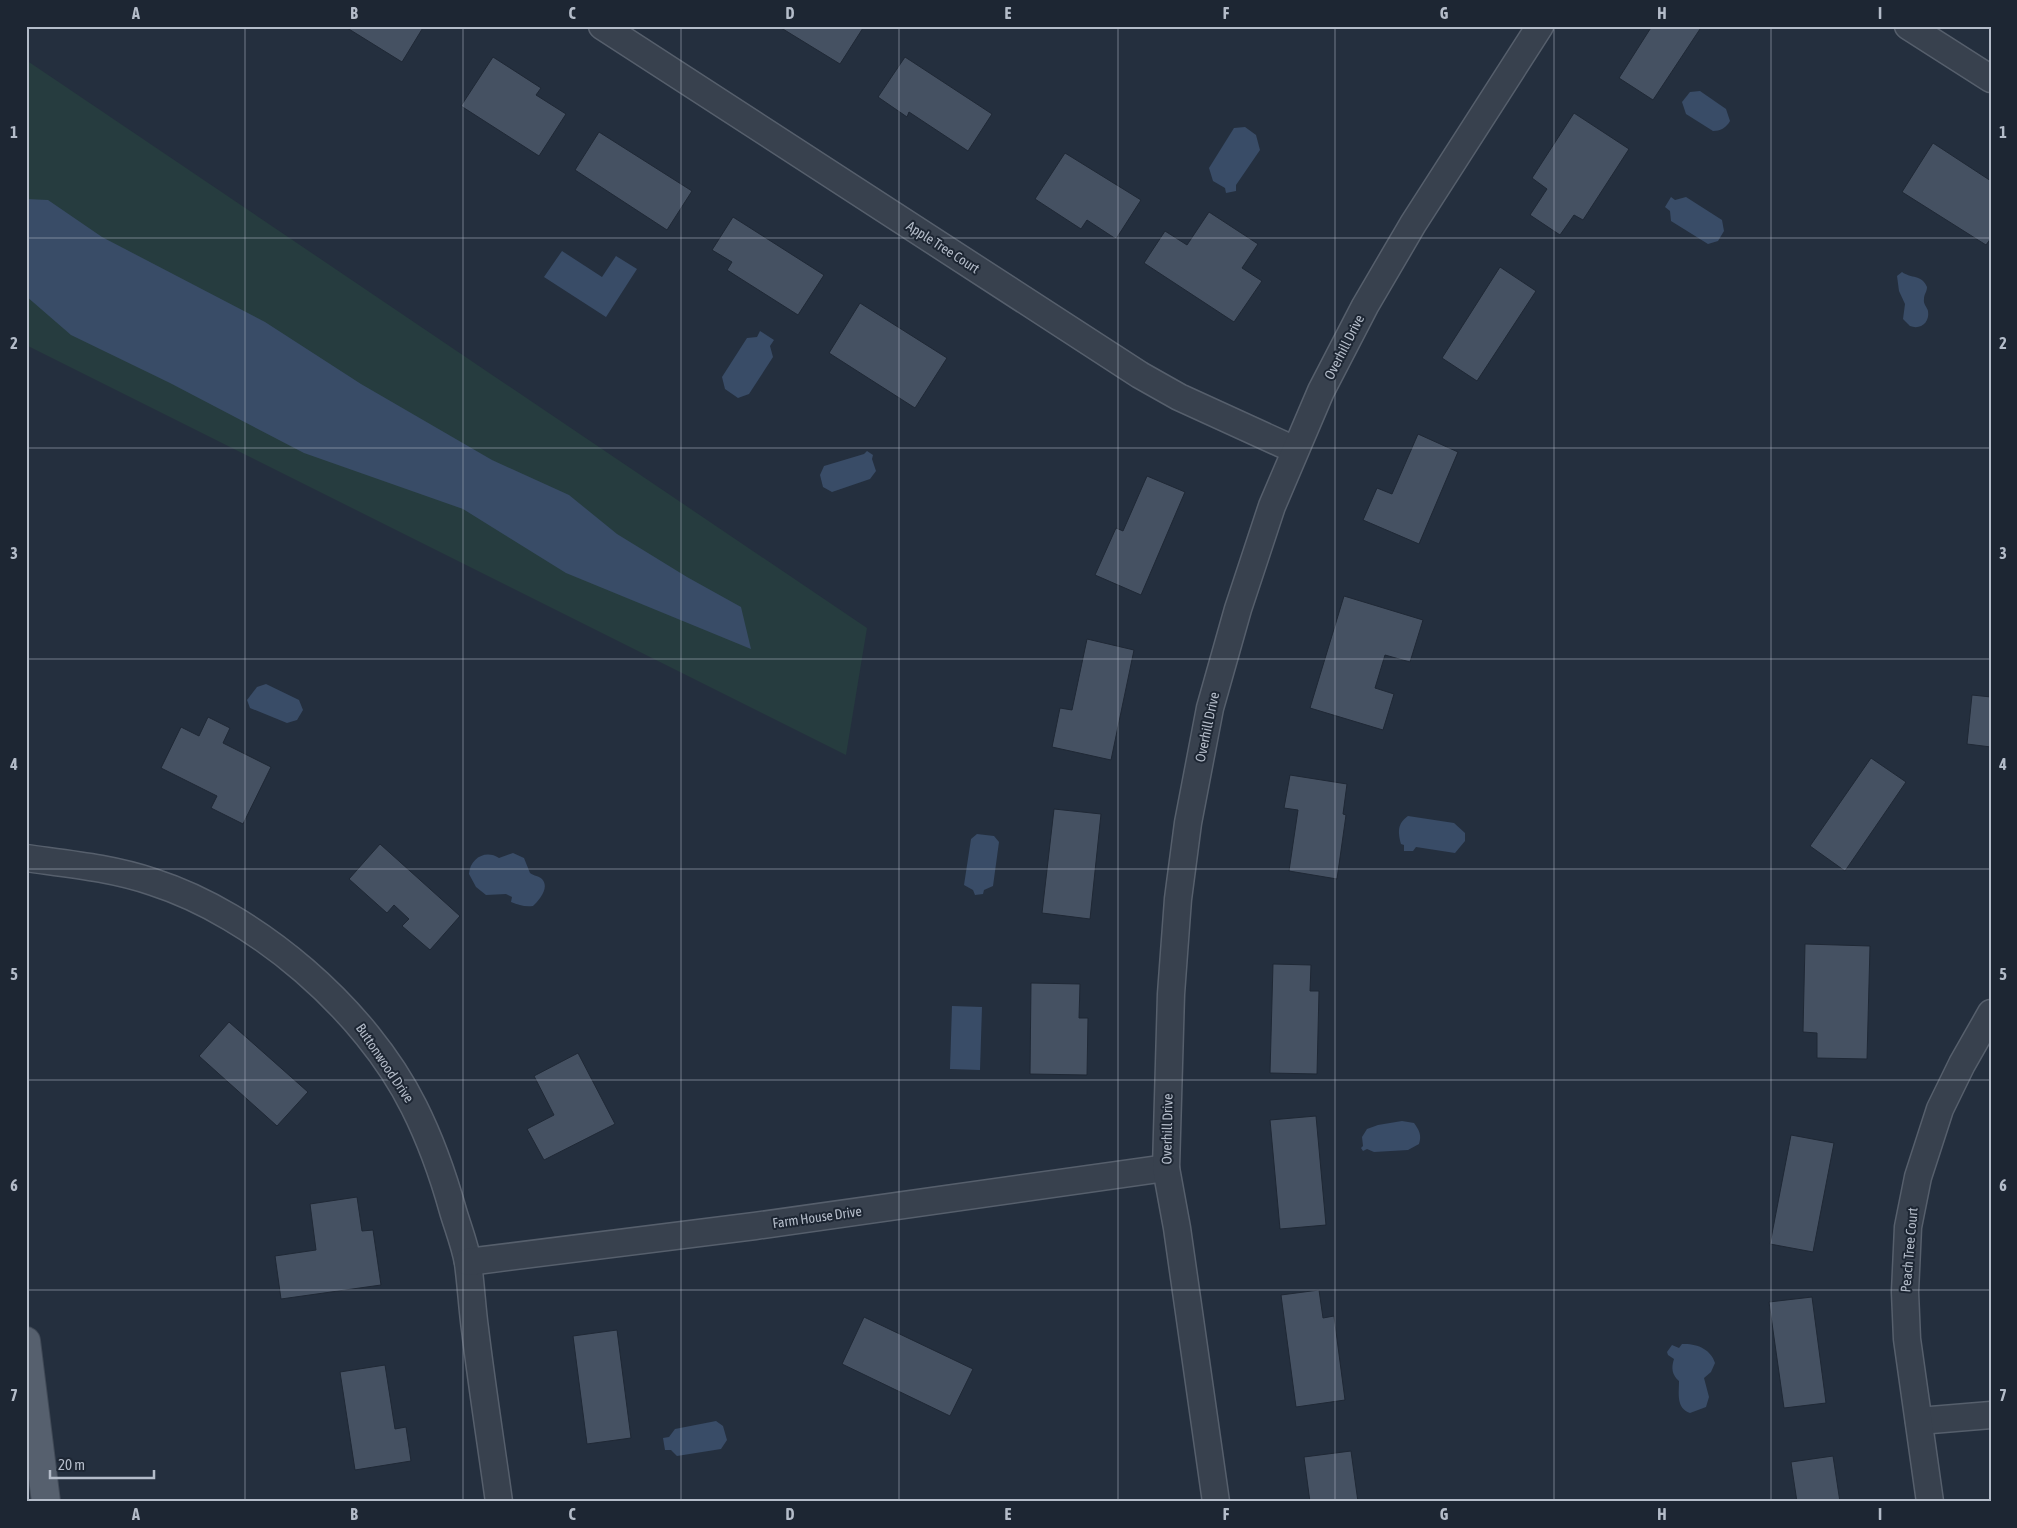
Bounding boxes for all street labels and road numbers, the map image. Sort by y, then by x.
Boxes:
street label: Apple Tree Court [904,218,982,276]
street label: Overhill Drive [1321,312,1367,382]
street label: Overhill Drive [1192,691,1222,763]
street label: Buttonwood Drive [353,1020,417,1106]
street label: Overhill Drive [1158,1093,1176,1165]
street label: Farm House Drive [771,1203,863,1231]
street label: Peach Tree Court [1897,1207,1921,1293]

